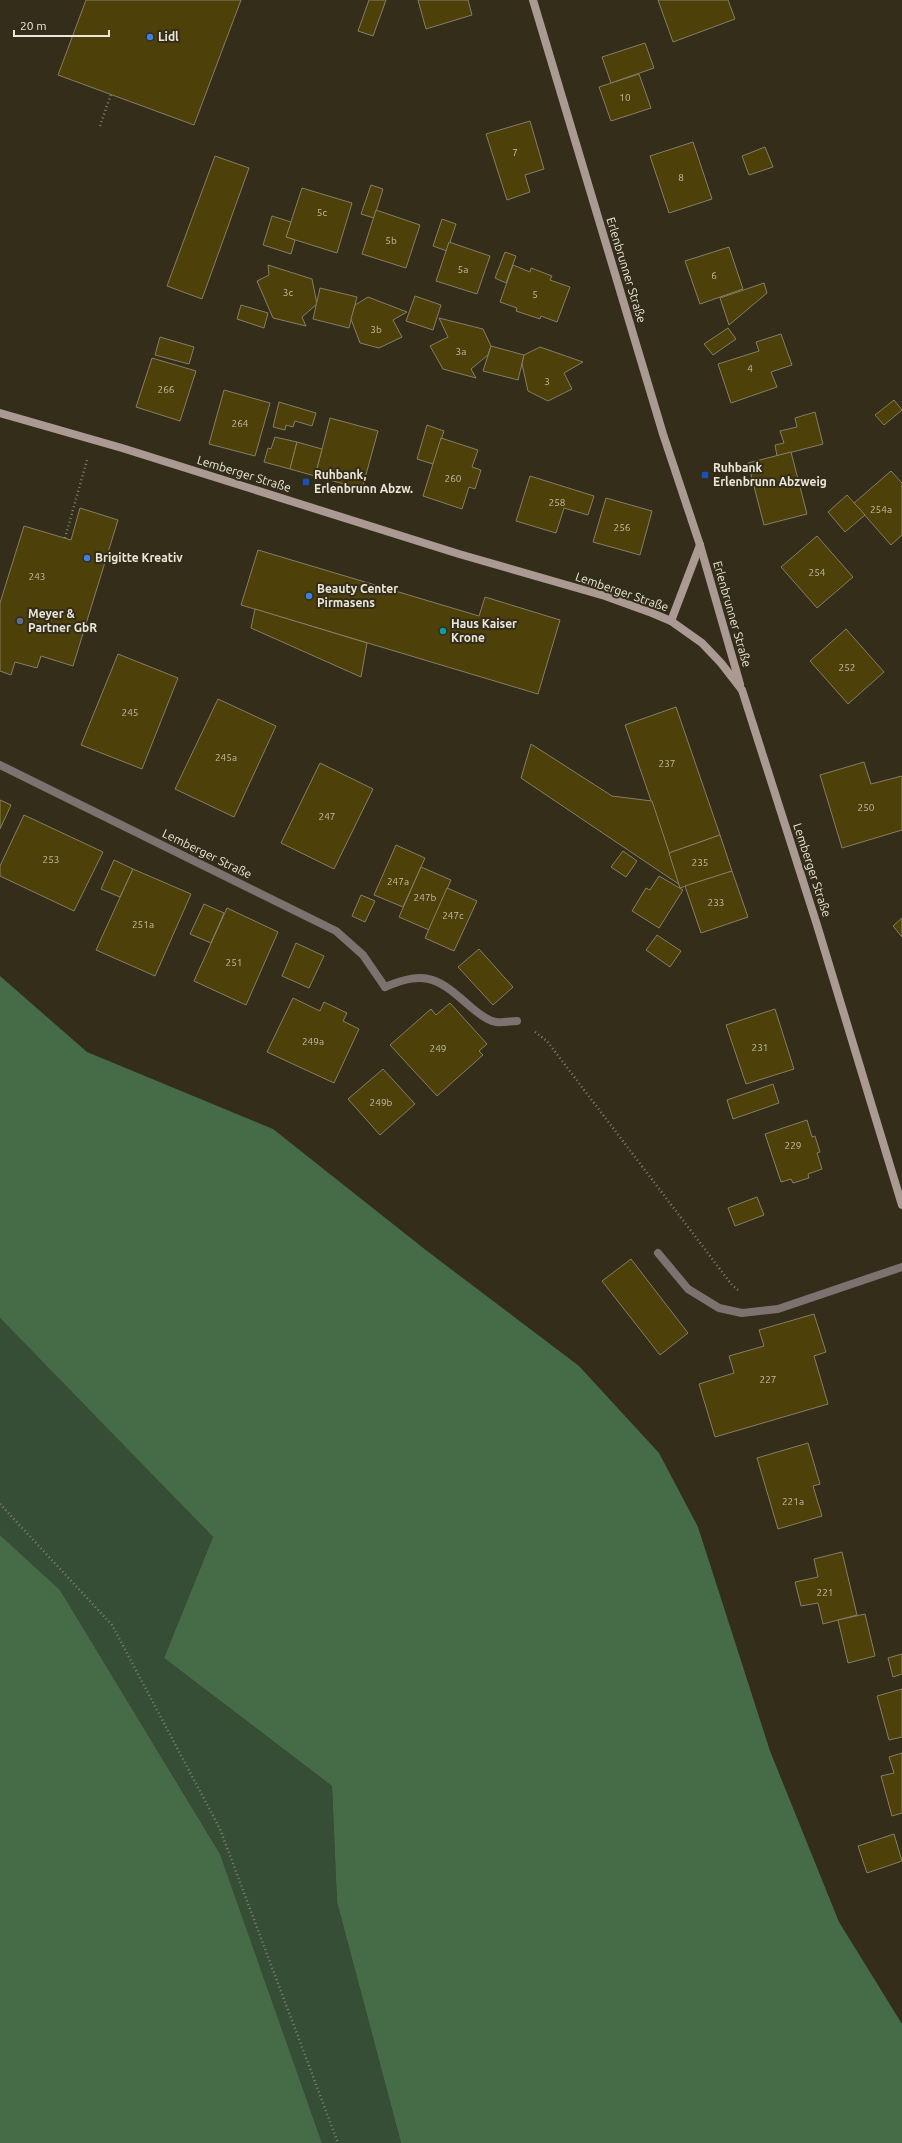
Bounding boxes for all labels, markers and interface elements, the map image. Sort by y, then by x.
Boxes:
scale bar [14,12,109,38]
text: 20 m [20,19,47,32]
place label: Lidl [158,30,179,43]
marker: Lidl [145,32,155,42]
house number: 10 [619,92,631,103]
house number: 7 [512,147,518,158]
house number: 8 [678,172,684,183]
house number: 5c [317,207,327,218]
street label: Erlenbrunner Straße [604,216,649,324]
house number: 5b [385,235,397,246]
house number: 5a [458,264,468,275]
house number: 6 [711,270,717,281]
house number: 3c [283,287,293,298]
house number: 5 [532,289,538,300]
house number: 3b [370,324,382,335]
house number: 3a [456,346,466,357]
house number: 4 [747,363,753,374]
house number: 3 [544,376,550,387]
house number: 266 [158,384,175,395]
house number: 264 [232,418,249,429]
street label: Lemberger Straße [196,453,293,494]
place label: Ruhbank Erlenbrunn Abzweig [713,461,827,488]
place label: Ruhbank, Erlenbrunn Abzw. [314,468,413,495]
marker: Ruhbank Erlenbrunn Abzweig [700,470,710,480]
house number: 260 [445,473,462,484]
marker: Ruhbank, Erlenbrunn Abzw. [301,477,311,487]
house number: 258 [549,497,566,508]
house number: 254a [870,504,892,515]
house number: 256 [614,522,631,533]
place label: Brigitte Kreativ [95,551,183,564]
marker: Brigitte Kreativ [82,553,92,563]
street label: Erlenbrunner Straße [711,559,754,668]
house number: 254 [809,567,826,578]
street label: Lemberger Straße [574,569,670,614]
house number: 243 [29,571,45,582]
place label: Beauty Center Pirmasens [317,582,398,609]
marker: Beauty Center Pirmasens [304,591,314,601]
place label: Meyer & Partner GbR [28,607,97,634]
marker: Meyer & Partner GbR [15,616,25,626]
place label: Haus Kaiser Krone [451,617,517,644]
marker: Haus Kaiser Krone [438,626,448,636]
house number: 252 [839,662,855,673]
house number: 245 [122,707,138,718]
house number: 245a [215,752,237,763]
house number: 237 [659,758,675,769]
house number: 250 [858,802,875,813]
house number: 247 [319,811,335,822]
street label: Lemberger Straße [791,821,834,918]
street label: Lemberger Straße [160,826,254,881]
house number: 253 [43,854,59,865]
house number: 235 [692,857,708,868]
house number: 247a [387,876,409,887]
house number: 247b [414,892,437,903]
house number: 233 [708,897,724,908]
house number: 247c [442,910,464,921]
house number: 251a [132,919,154,930]
house number: 251 [226,957,242,968]
house number: 249a [302,1036,324,1047]
house number: 231 [752,1042,768,1053]
house number: 249 [430,1043,446,1054]
house number: 249b [370,1097,393,1108]
house number: 229 [785,1140,801,1151]
house number: 227 [760,1374,776,1385]
house number: 221a [782,1496,804,1507]
house number: 221 [817,1587,833,1598]

